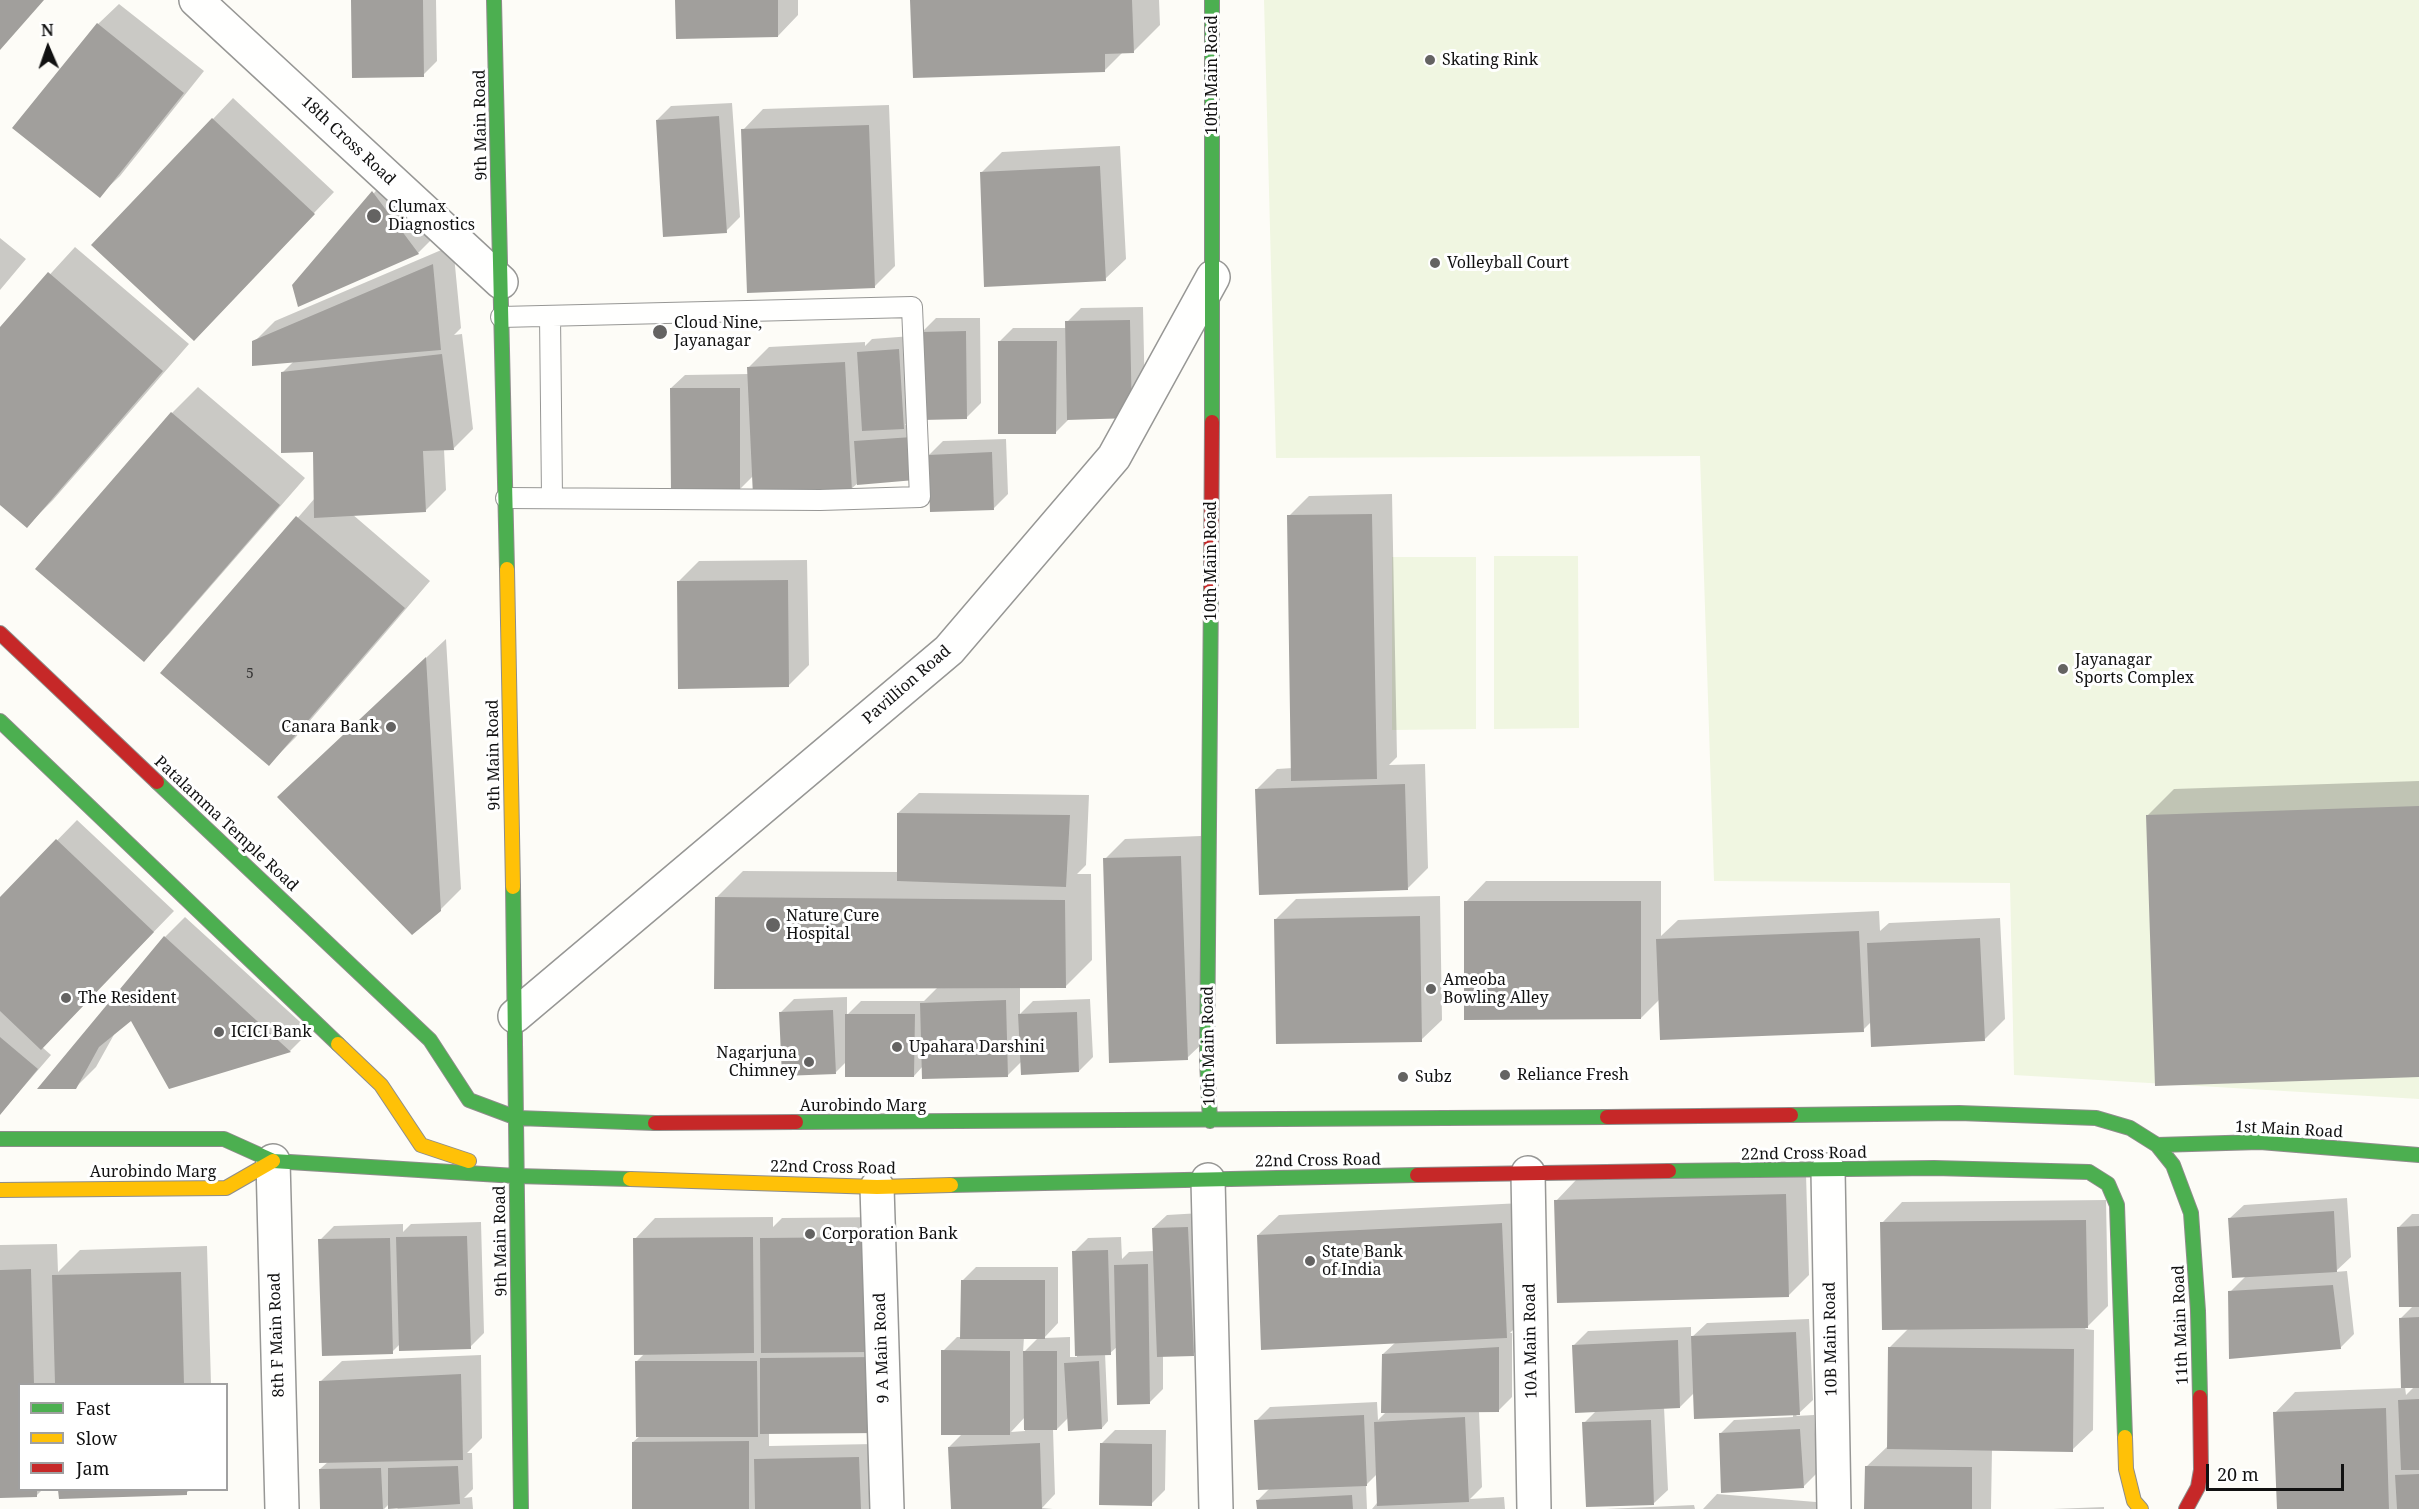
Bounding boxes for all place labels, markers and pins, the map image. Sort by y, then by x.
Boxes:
place label: Skating Rink [1442,50,1538,70]
marker: Skating Rink [1423,53,1437,67]
place label: Clumax Diagnostics [388,197,475,235]
marker: Clumax Diagnostics [365,207,383,225]
place label: Volleyball Court [1447,253,1569,273]
marker: Volleyball Court [1428,256,1442,270]
place label: Cloud Nine, Jayanagar [674,313,762,351]
marker: Cloud Nine, Jayanagar [651,323,669,341]
place label: Jayanagar Sports Complex [2075,650,2194,688]
marker: Jayanagar Sports Complex [2056,662,2070,676]
place label: Canara Bank [281,717,379,737]
marker: Canara Bank [384,720,398,734]
place label: Nature Cure Hospital [786,906,879,944]
marker: Nature Cure Hospital [764,916,782,934]
place label: Ameoba Bowling Alley [1443,970,1548,1008]
marker: Ameoba Bowling Alley [1424,982,1438,996]
place label: The Resident [78,988,176,1008]
marker: The Resident [59,991,73,1005]
place label: ICICI Bank [231,1022,312,1042]
marker: ICICI Bank [212,1025,226,1039]
place label: Upahara Darshini [909,1037,1045,1057]
marker: Upahara Darshini [890,1040,904,1054]
place label: Nagarjuna Chimney [716,1043,797,1081]
marker: Nagarjuna Chimney [802,1055,816,1069]
place label: Reliance Fresh [1517,1065,1629,1085]
place label: Subz [1415,1067,1452,1087]
marker: Reliance Fresh [1498,1068,1512,1082]
marker: Subz [1396,1070,1410,1084]
place label: Corporation Bank [822,1224,957,1244]
marker: Corporation Bank [803,1227,817,1241]
place label: State Bank of India [1322,1242,1403,1280]
marker: State Bank of India [1303,1254,1317,1268]

